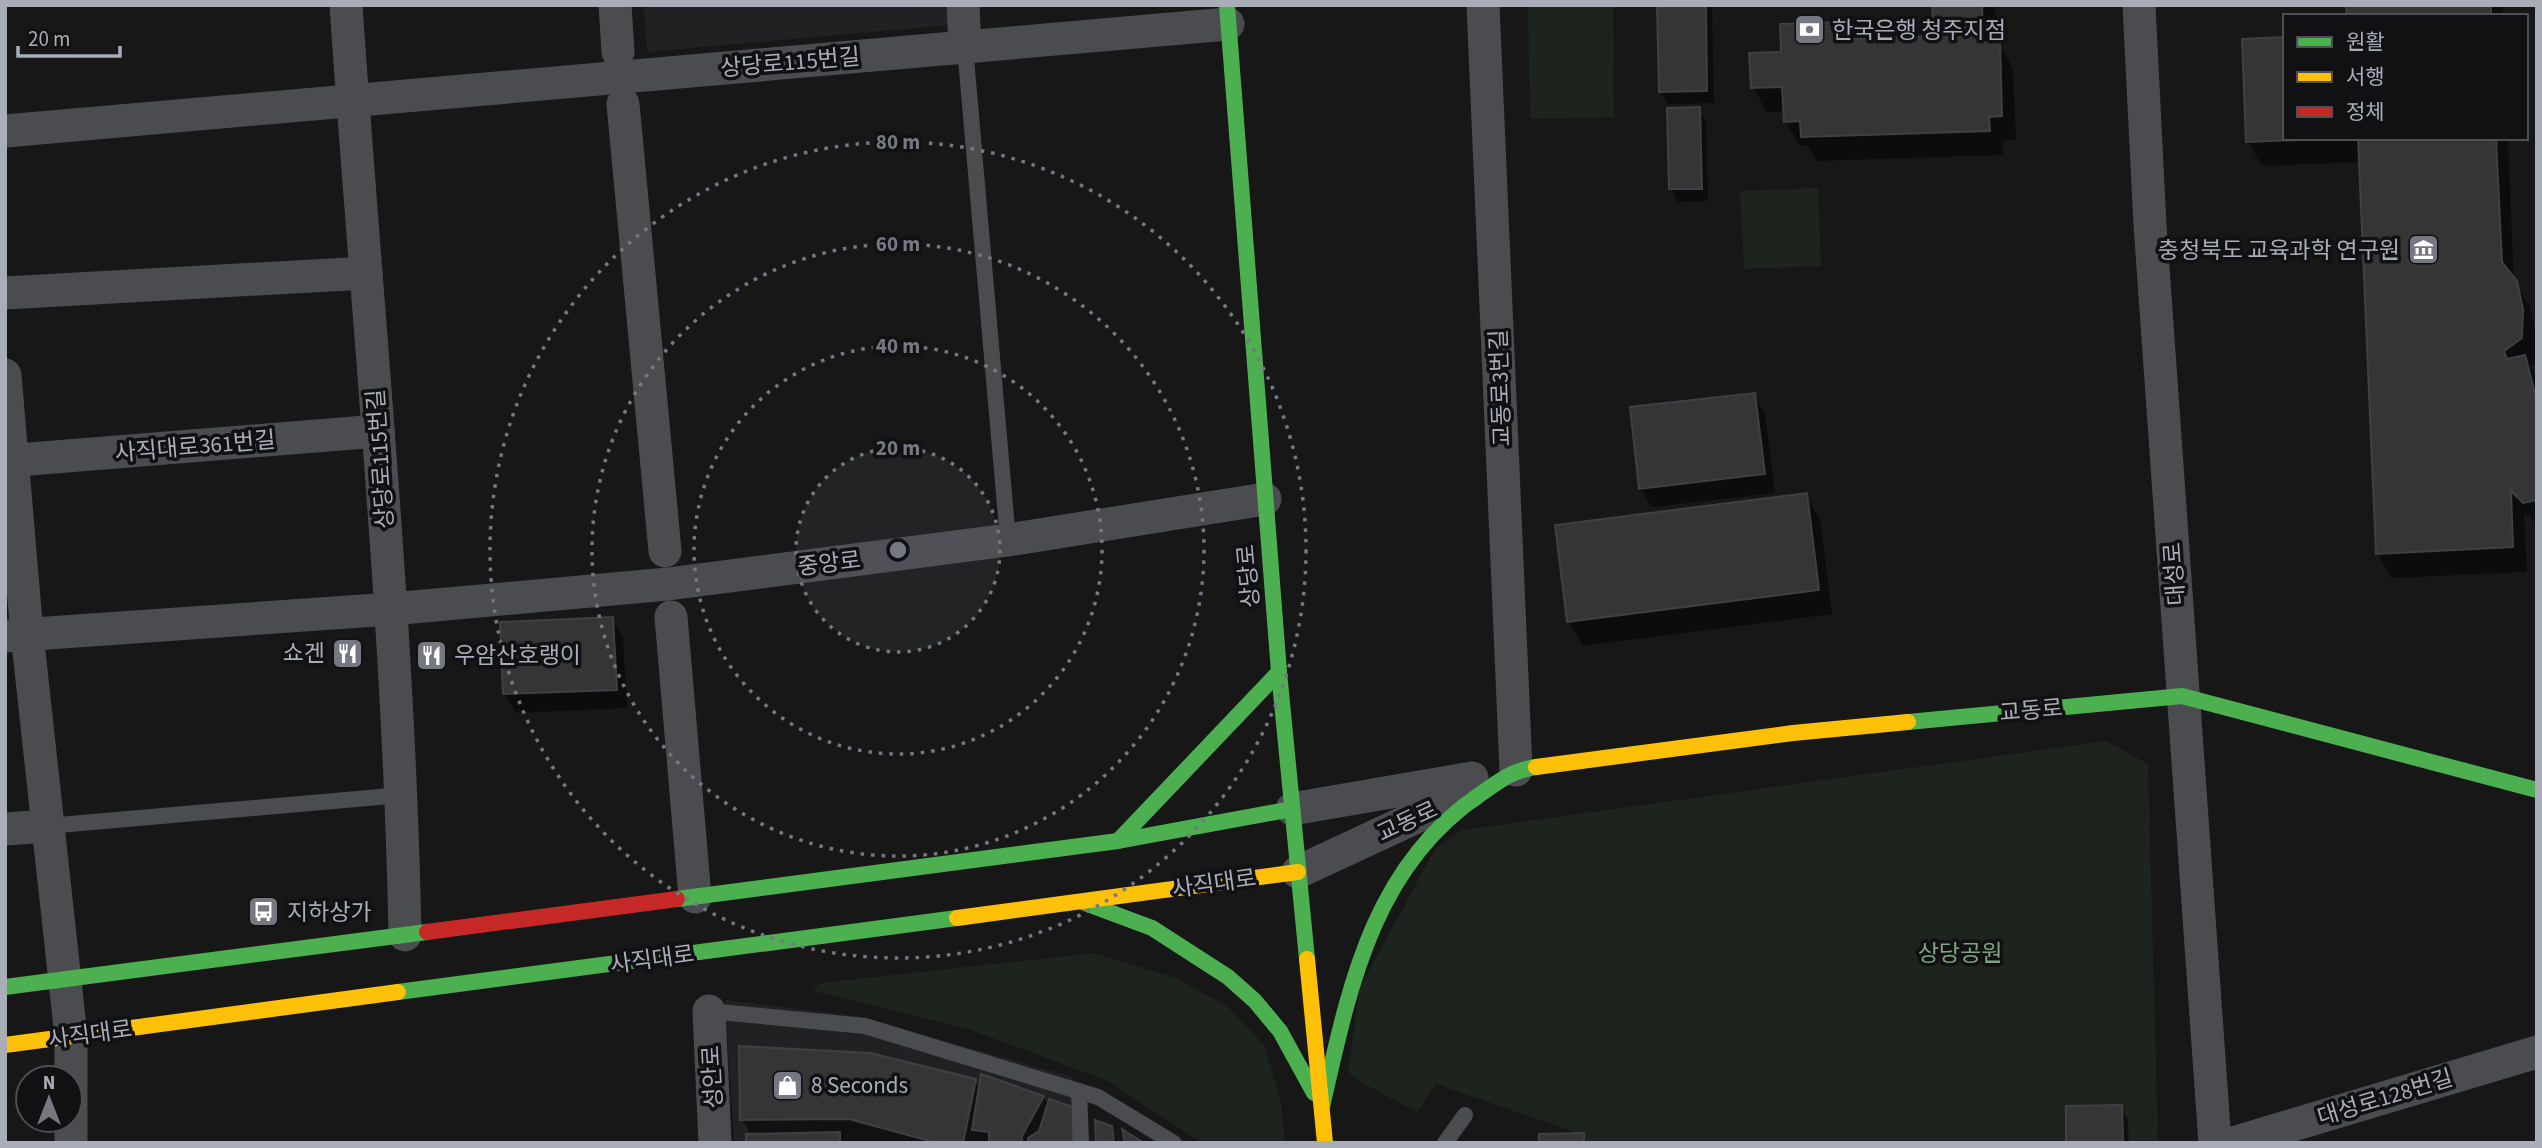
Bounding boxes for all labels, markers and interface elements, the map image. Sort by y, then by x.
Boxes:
bank icon: 한국은행 청주지점 [1792,13,1826,47]
scale bar [18,14,119,58]
place label: 한국은행 청주지점 [1832,14,2006,47]
legend [2283,14,2528,140]
text: 20 m [28,24,70,54]
text: 원활 [2346,27,2385,57]
street label: 상당로115번길 [719,40,861,85]
text: 서행 [2346,62,2385,92]
text: 정체 [2346,97,2385,127]
text: 80 m [876,127,920,157]
text: 60 m [876,229,920,259]
museum icon: 충청북도 교육과학 연구원 [2406,233,2440,267]
place label: 충청북도 교육과학 연구원 [2158,234,2400,267]
street label: 교동로3번길 [1482,329,1519,447]
text: 40 m [876,331,920,361]
street label: 상당로115번길 [359,388,402,530]
street label: 사직대로361번길 [113,423,277,470]
text: 20 m [876,433,920,463]
centre of rings [886,538,910,562]
street label: 대성로 [2156,541,2193,607]
street label: 중앙로 [796,543,863,584]
street label: 상당로 [1229,543,1268,609]
restaurant icon: 쇼겐 [331,636,365,670]
place label: 쇼겐 [283,637,325,670]
restaurant icon: 우암산호랭이 [414,638,448,672]
place label: 우암산호랭이 [454,639,581,672]
street label: 교동로 [1998,691,2064,730]
street label: 교동로 [1371,793,1443,850]
street label: 사직대로 [1170,861,1258,906]
bus stop icon: 지하상가 [247,895,281,929]
place label: 지하상가 [287,896,372,929]
street label: 사직대로 [608,937,696,982]
park label: 상당공원 [1918,937,2002,970]
street label: 사직대로 [46,1012,134,1057]
street label: 성안로 [694,1044,731,1110]
street label: 대성로128번길 [2313,1061,2457,1134]
north arrow [14,1064,84,1134]
shop icon: 8 Seconds [771,1068,805,1102]
place label: 8 Seconds [811,1069,908,1102]
text: N [43,1070,55,1097]

